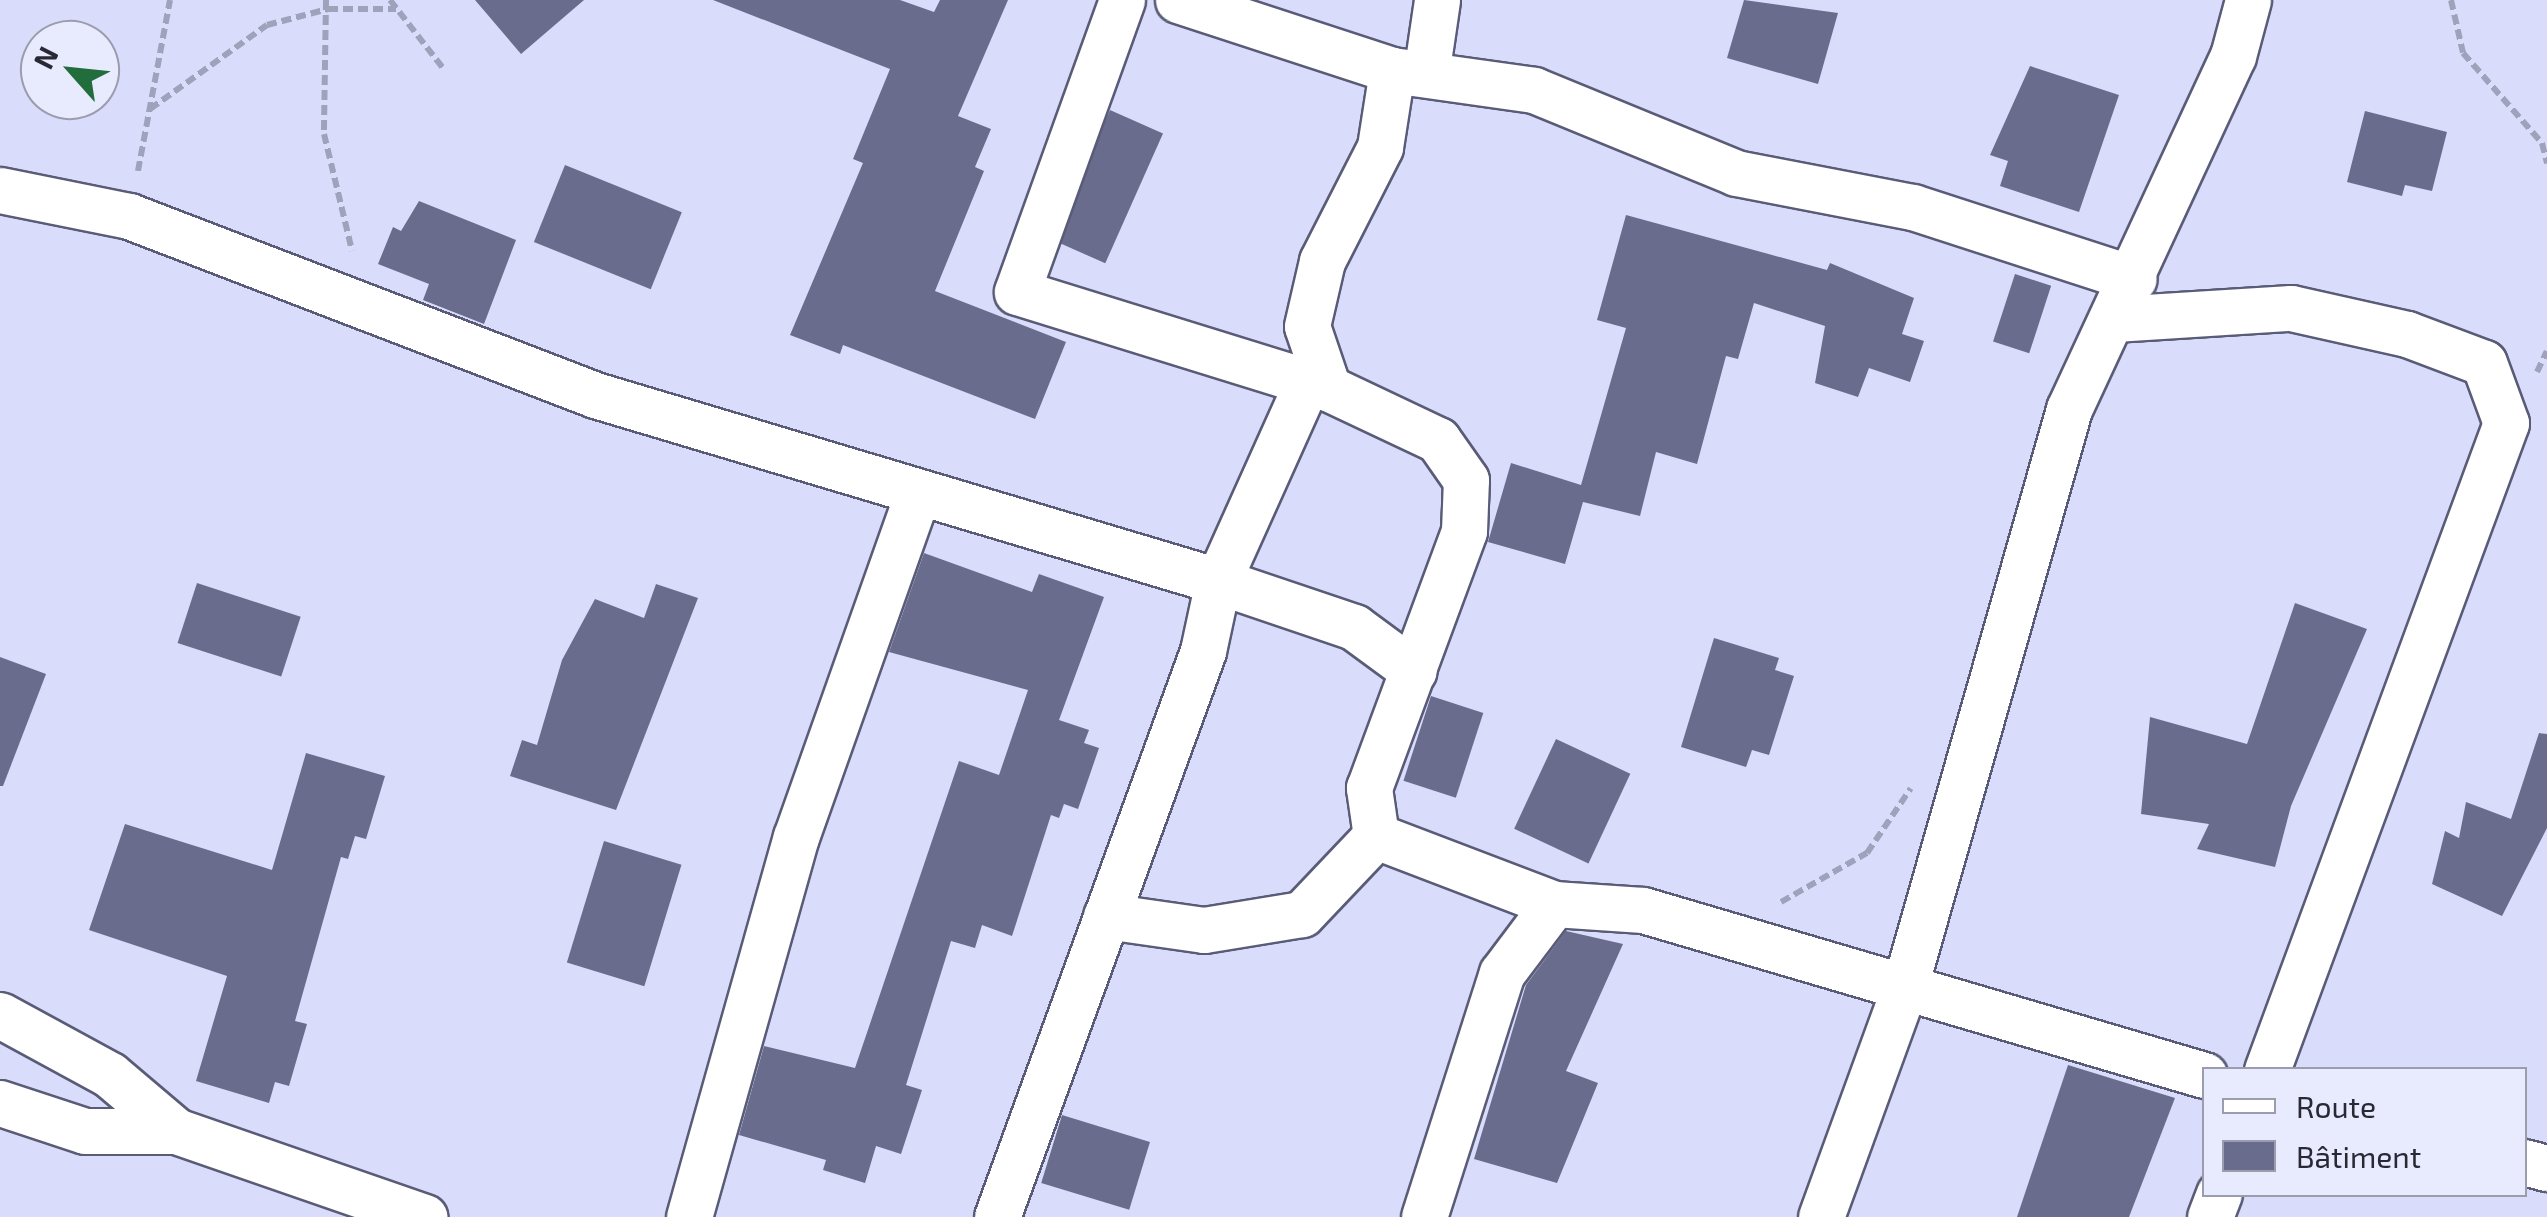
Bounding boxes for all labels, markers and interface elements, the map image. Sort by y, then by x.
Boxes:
north arrow [20,20,120,120]
text: N [25,41,65,74]
legend [2202,1067,2527,1197]
text: Route [2296,1088,2376,1124]
text: Bâtiment [2296,1138,2421,1174]

